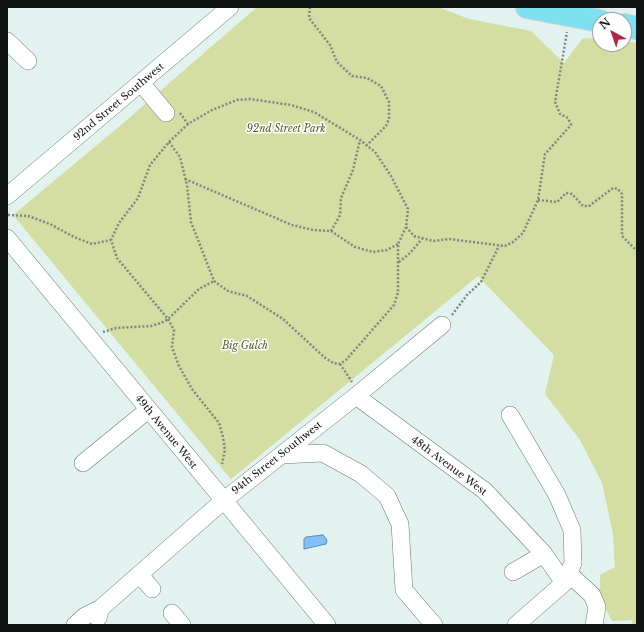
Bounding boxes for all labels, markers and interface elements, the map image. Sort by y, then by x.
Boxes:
north arrow [592,12,632,52]
text: N [596,15,613,32]
street label: 92nd Street Southwest [71,61,167,143]
park label: 92nd Street Park [247,123,325,135]
park label: Big Gulch [222,340,268,352]
street label: 49th Avenue West [132,393,200,471]
street label: 94th Street Southwest [229,419,325,497]
street label: 48th Avenue West [409,434,489,498]

